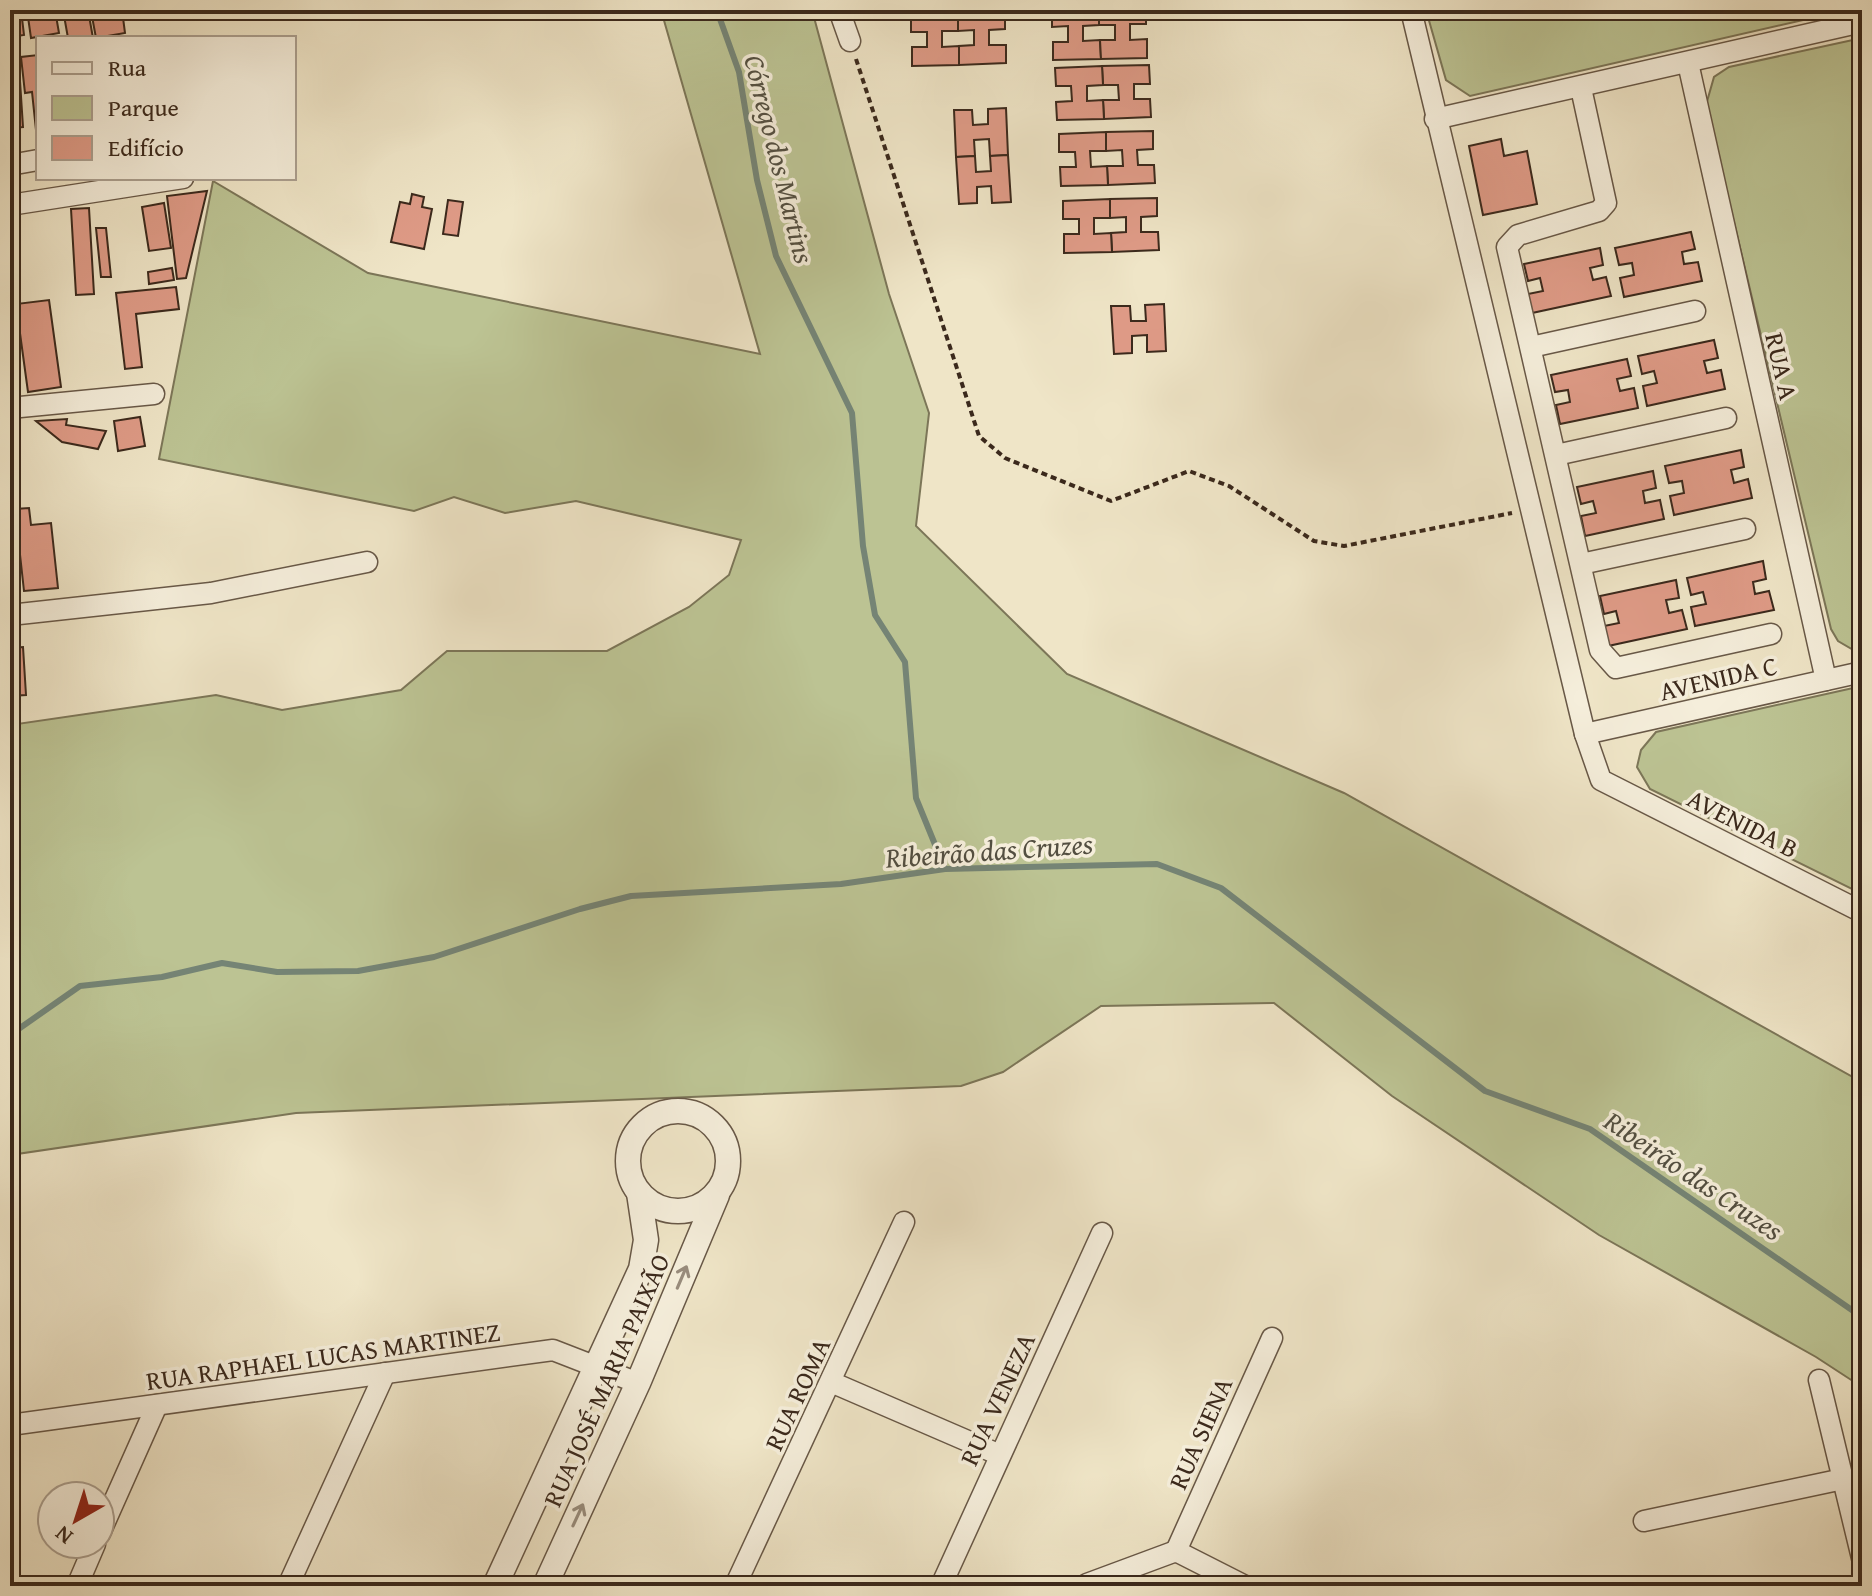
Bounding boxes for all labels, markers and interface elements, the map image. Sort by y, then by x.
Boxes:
legend [36,36,296,180]
text: Rua [108,50,147,85]
water label: Córrego dos Martins [734,50,826,268]
text: Parque [108,90,179,125]
text: Edifício [108,130,184,165]
street label: RUA A [1755,328,1809,404]
street label: AVENIDA C [1655,646,1781,710]
street label: AVENIDA B [1681,778,1805,868]
water label: Ribeirão das Cruzes [883,822,1094,878]
water label: Ribeirão das Cruzes [1596,1099,1791,1250]
street label: RUA JOSÉ MARIA PAIXÃO [533,1247,679,1513]
one-way arrow [676,1265,691,1290]
street label: RUA RAPHAEL LUCAS MARTINEZ [144,1312,502,1400]
street label: RUA VENEZA [949,1326,1045,1472]
street label: RUA ROMA [754,1331,840,1457]
street label: RUA SIENA [1158,1371,1242,1495]
north arrow [36,1480,116,1560]
one-way arrow [571,1503,586,1528]
text: N [47,1518,79,1553]

